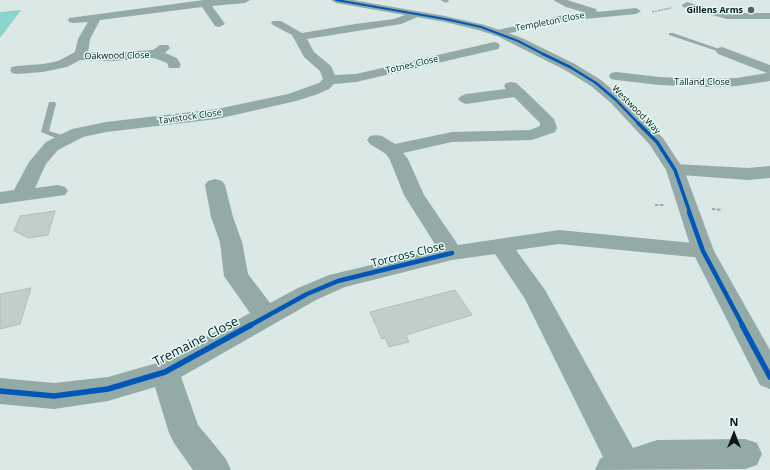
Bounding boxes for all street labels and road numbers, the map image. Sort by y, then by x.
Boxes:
street label: Templeton Close [514,10,586,34]
street label: Oakwood Close [84,50,150,62]
street label: Totnes Close [385,54,439,76]
street label: Talland Close [674,77,730,87]
street label: Westwood Way [609,83,663,137]
street label: Tavistock Close [158,107,222,127]
street label: Torcross Close [370,240,446,270]
street label: Tremaine Close [151,314,241,370]

